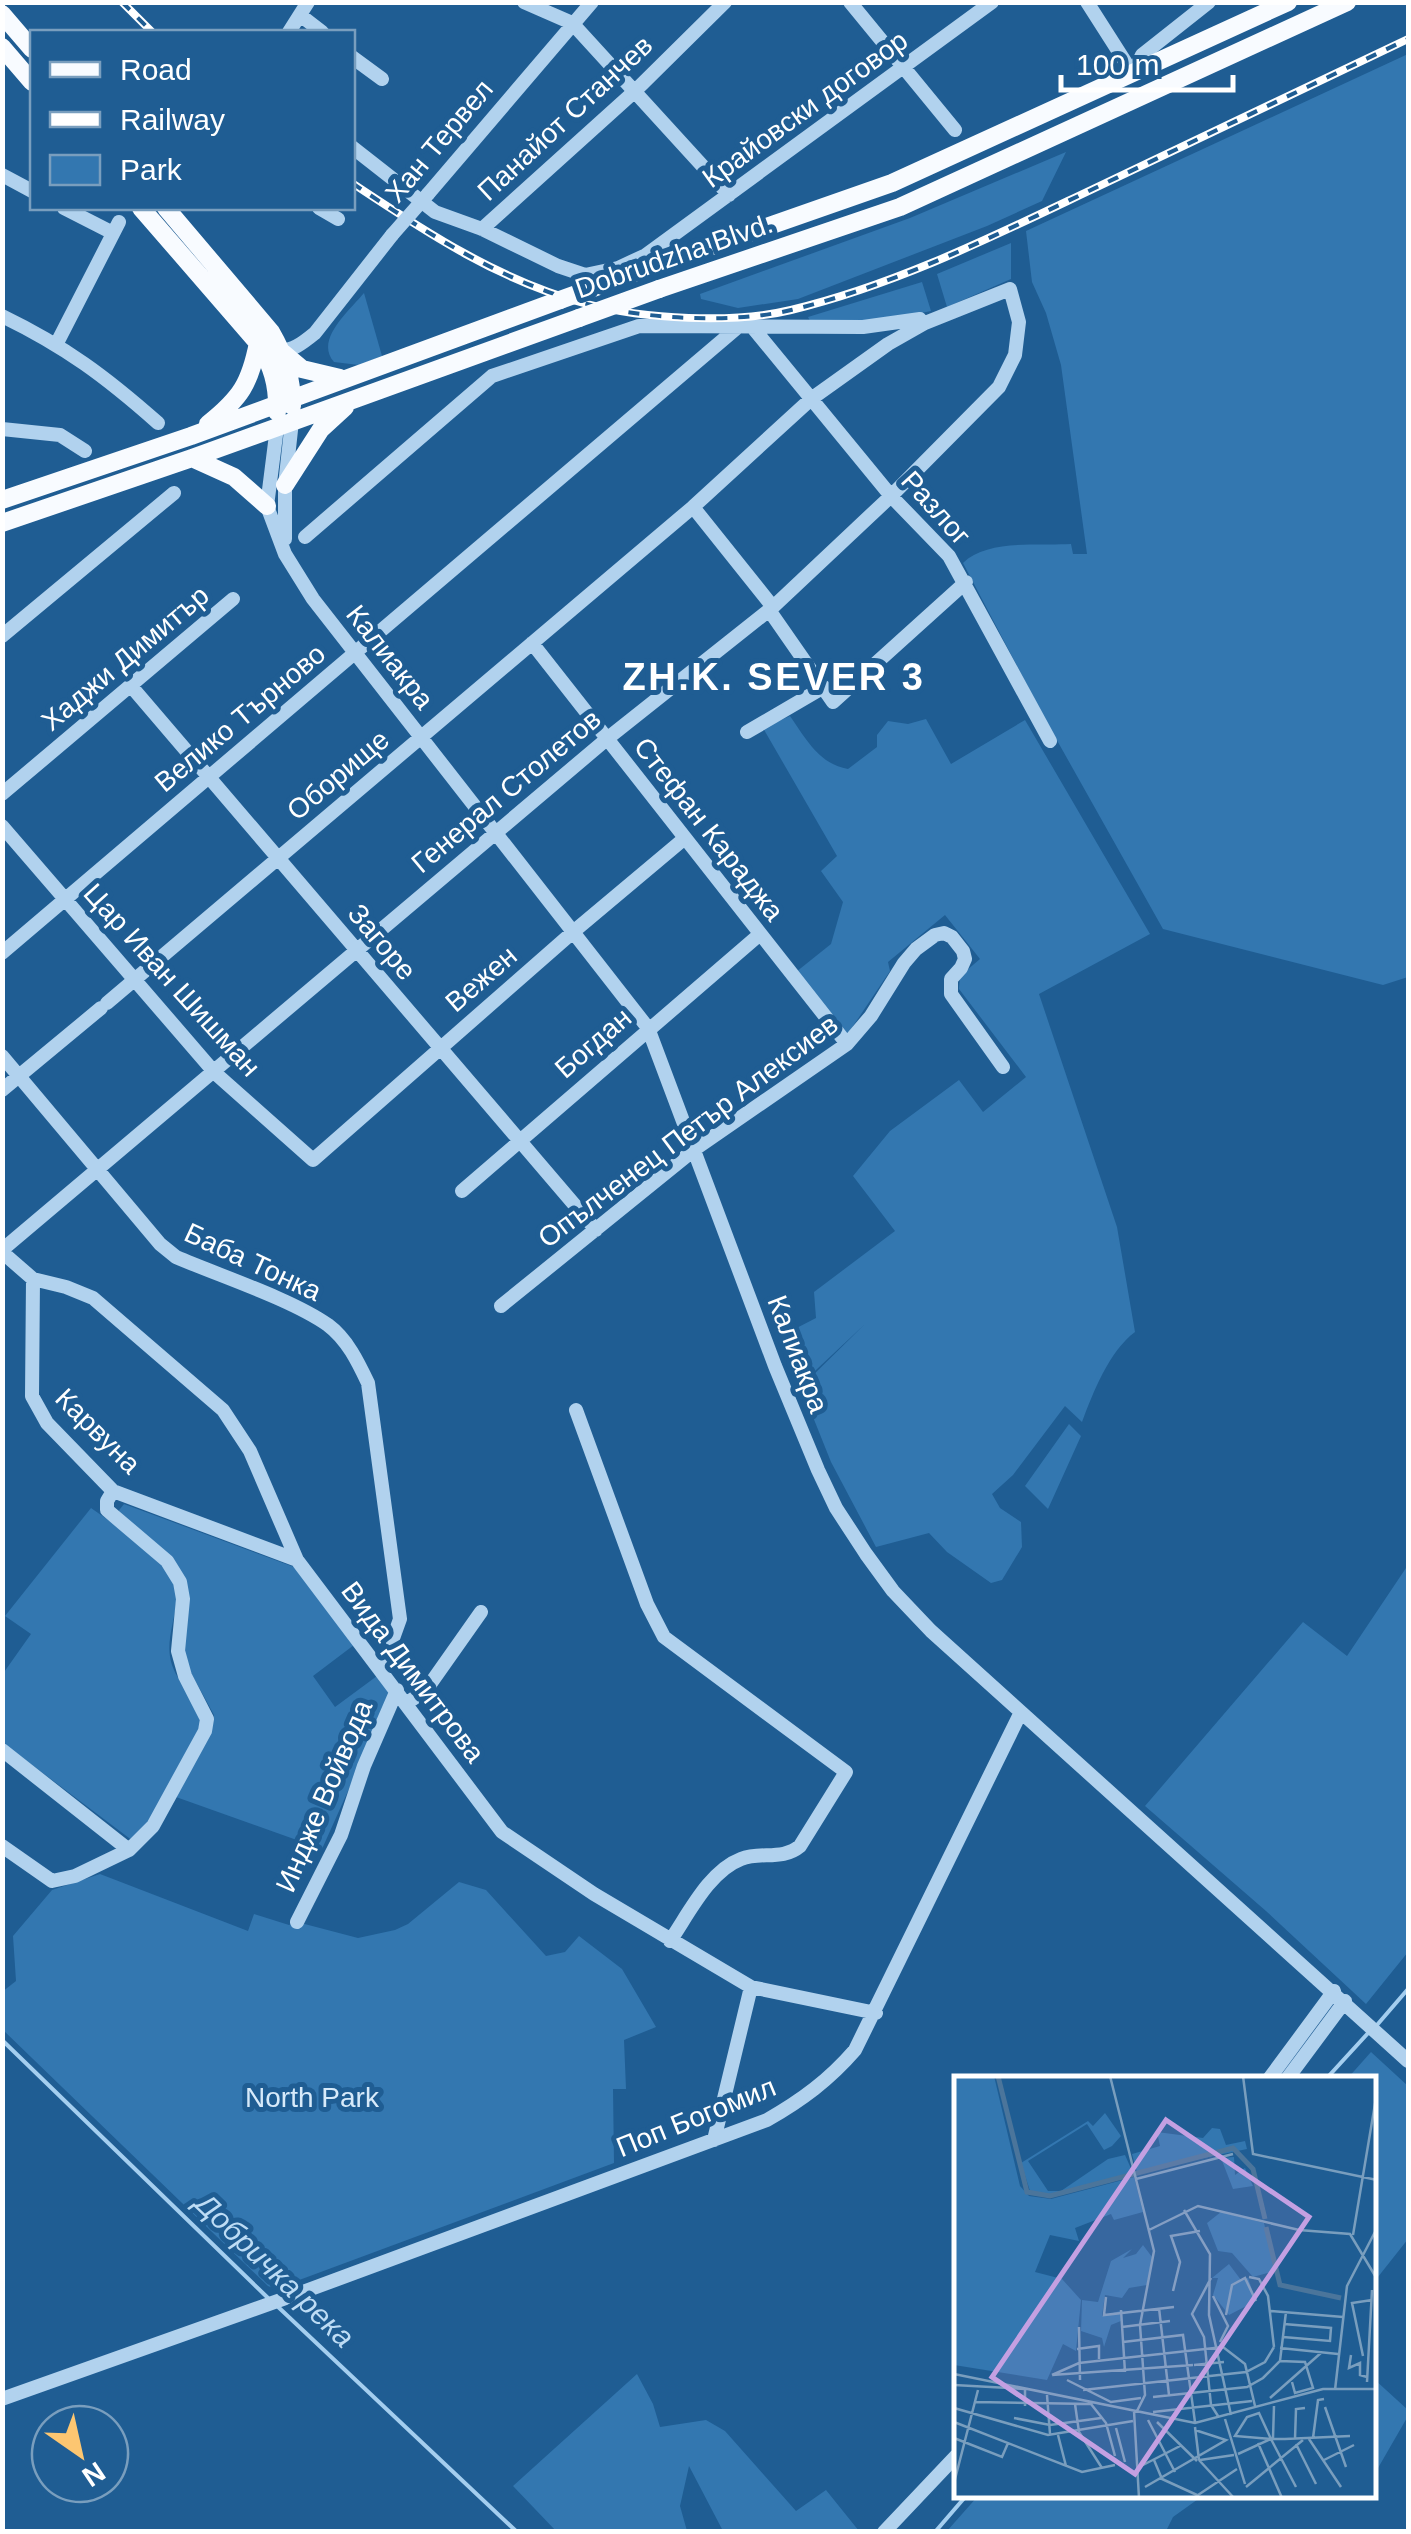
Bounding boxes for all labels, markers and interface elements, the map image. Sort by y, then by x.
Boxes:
street label: Крайовски договор [697,24,913,194]
street label: Панайот Станчев [472,29,658,207]
legend [30,30,355,210]
scale bar [1061,30,1234,92]
text: 100 m [1076,48,1159,81]
text: Road [120,53,192,86]
street label: Хан Тервел [379,74,499,208]
text: Railway [120,103,225,136]
text: Park [120,153,183,186]
street label: Dobrudzha Blvd. [571,208,777,304]
street label: Разлог [895,465,977,551]
street label: Хаджи Димитър [35,579,215,737]
street label: Калиакра [340,599,440,715]
street label: Велико Търново [149,638,331,798]
district label: ZH.K. SEVER 3 [623,656,925,698]
street label: Генерал Столетов [405,703,607,879]
street label: Оборище [281,724,395,826]
street label: Стефан Караджа [628,731,790,927]
street label: Цар Иван Шишман [78,878,266,1082]
street label: Загоре [342,898,422,986]
street label: Вежен [439,940,523,1018]
street label: Богдан [549,1002,637,1084]
street label: Опълченец Петър Алексиев [532,1008,844,1254]
street label: Баба Тонка [180,1217,327,1307]
street label: Калиакра [762,1291,835,1417]
street label: Карвуна [49,1382,147,1480]
street label: Вида Димитрова [335,1576,491,1769]
street label: Индже Войвода [270,1695,379,1897]
street label: Поп Богомил [612,2071,780,2163]
inset map [954,2076,1376,2499]
park label: North Park [245,2082,380,2113]
water label: Добричка река [187,2184,361,2354]
north arrow [30,2404,130,2504]
text: N [77,2456,111,2493]

